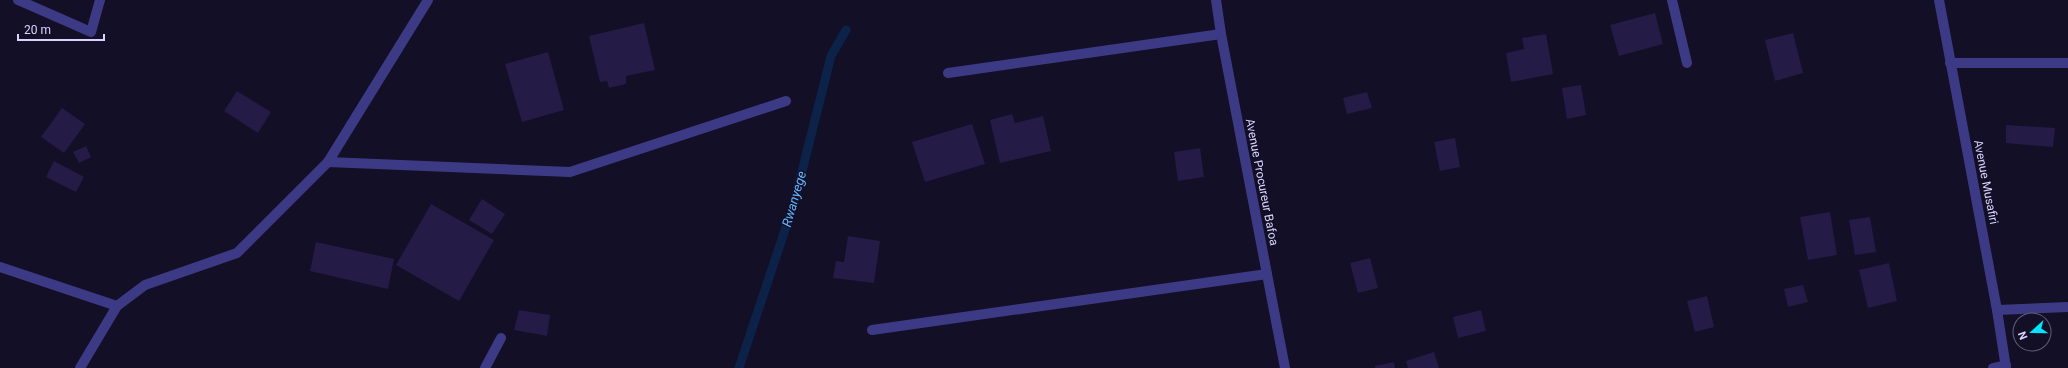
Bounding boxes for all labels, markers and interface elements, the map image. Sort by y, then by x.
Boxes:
scale bar [18,16,104,42]
text: 20 m [24,23,51,37]
street label: Avenue Procureur Bafoa [1243,117,1281,247]
street label: Avenue Musafiri [1971,139,2001,225]
water label: Rwanyege [779,169,809,229]
north arrow [2012,312,2052,352]
text: N [2016,329,2031,341]

